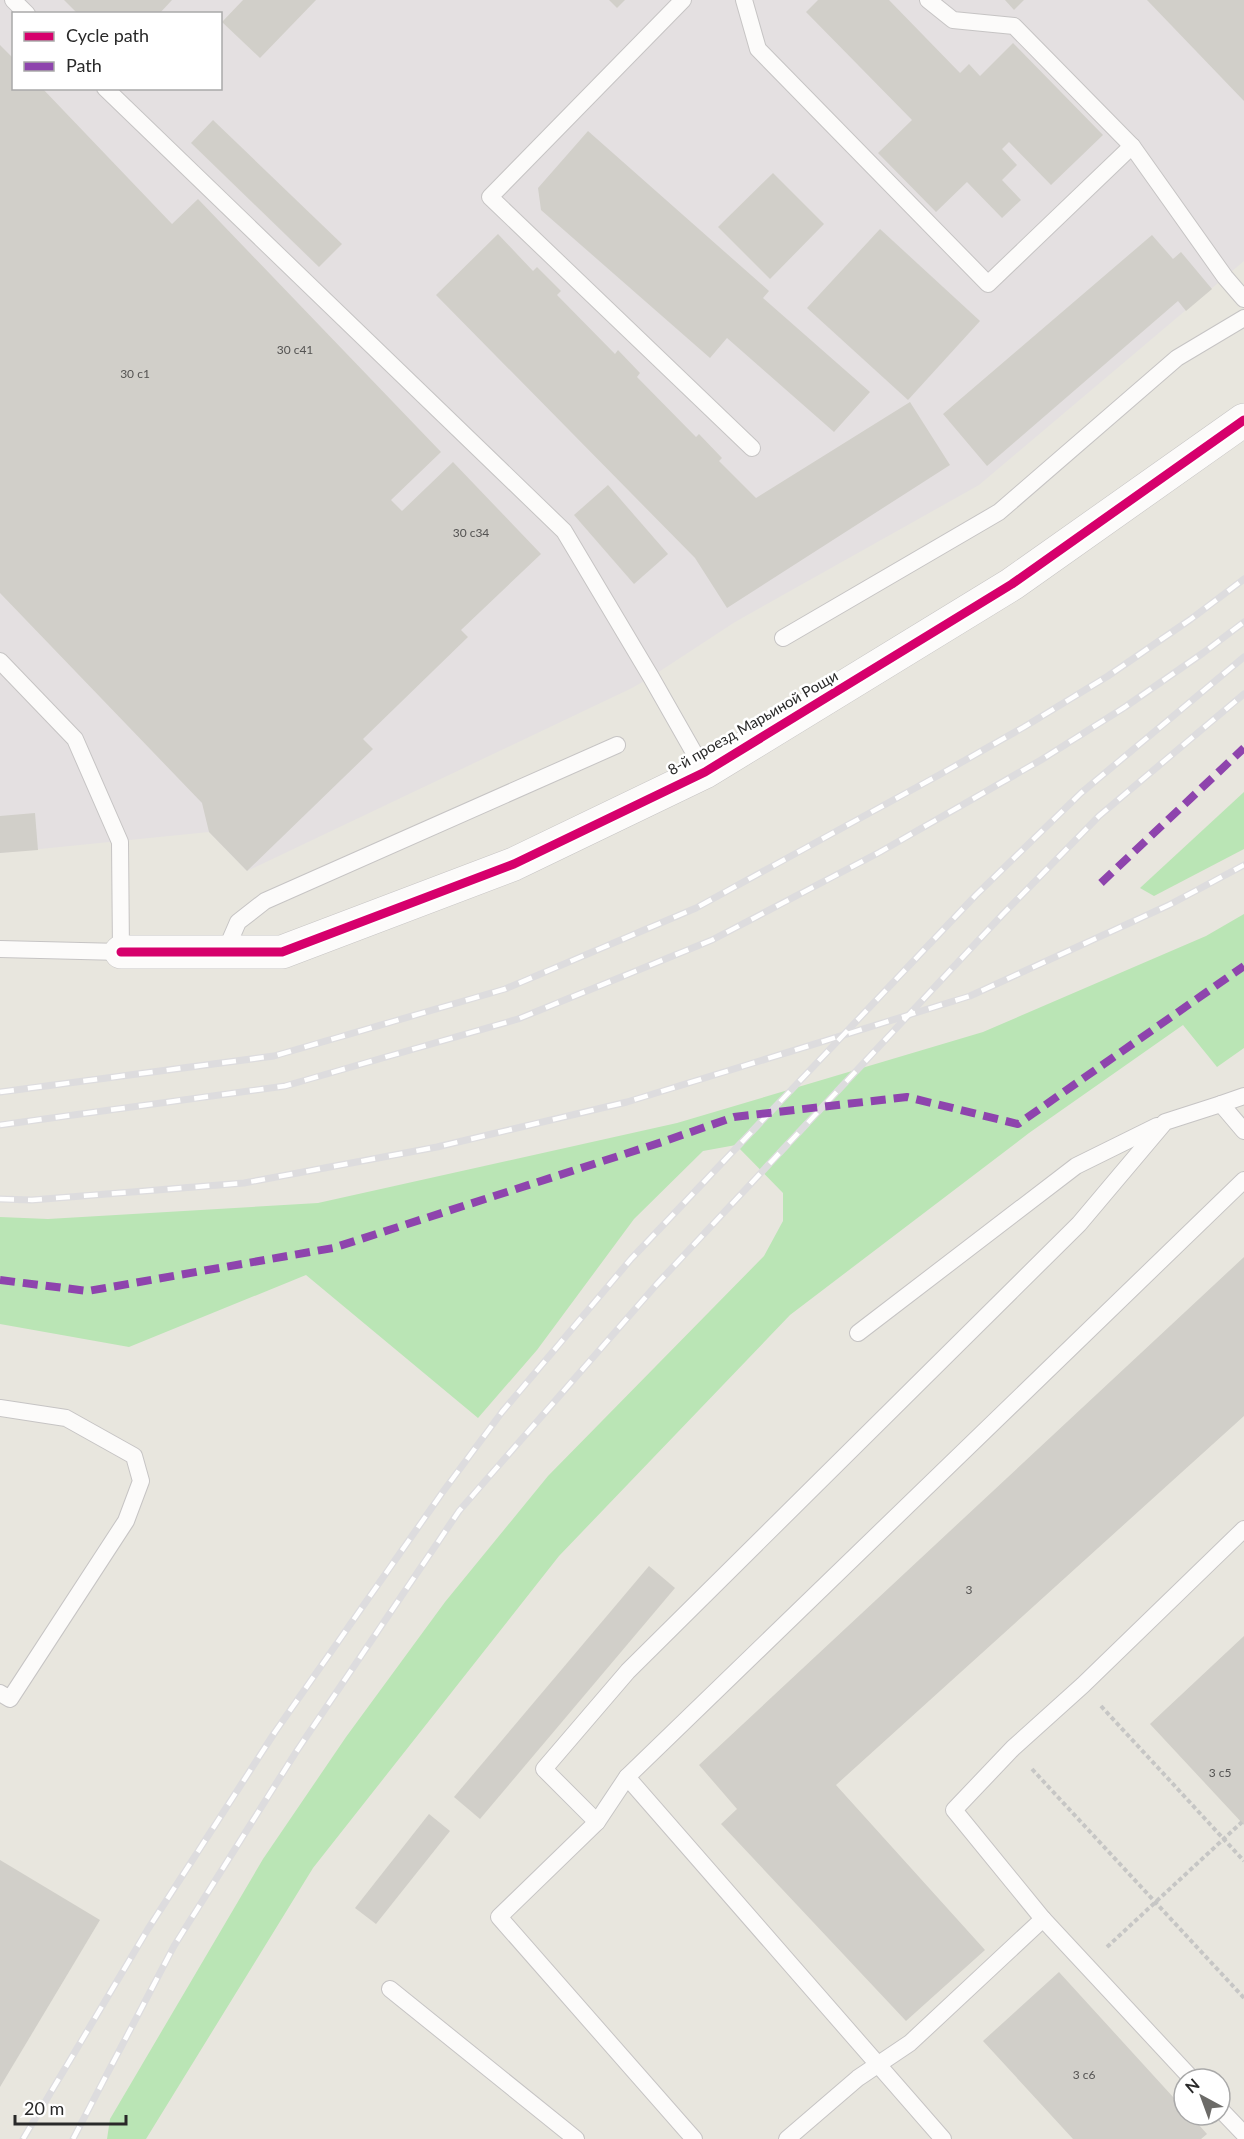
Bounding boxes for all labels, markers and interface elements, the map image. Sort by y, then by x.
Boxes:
legend [12,12,222,90]
text: Cycle path [66,24,149,46]
text: Path [66,54,102,76]
house number: 30 с41 [277,342,313,357]
house number: 30 с1 [120,366,150,381]
house number: 30 с34 [453,525,489,540]
street label: 8-й проезд Марьиной Рощи [664,666,841,778]
house number: 3 [966,1582,973,1597]
house number: 3 с5 [1209,1765,1231,1780]
house number: 3 с6 [1073,2067,1095,2082]
north arrow [1172,2067,1232,2127]
text: N [1181,2074,1203,2097]
scale bar [15,2088,126,2126]
text: 20 m [24,2097,64,2119]

